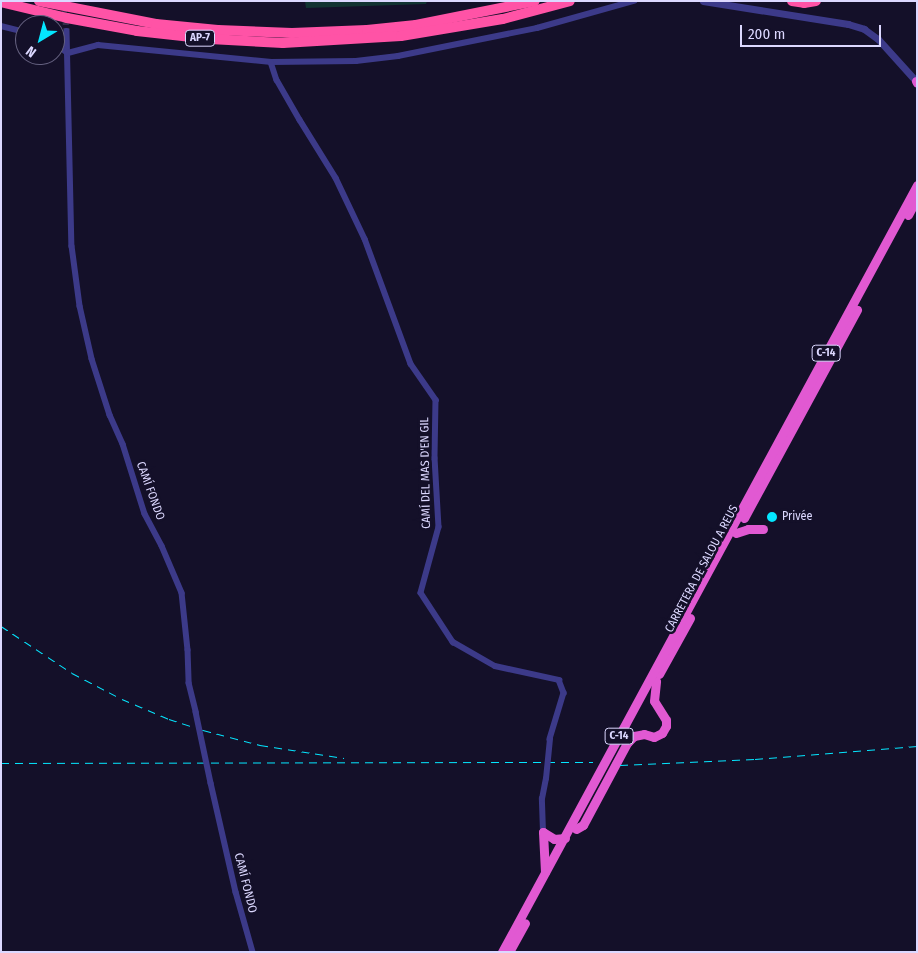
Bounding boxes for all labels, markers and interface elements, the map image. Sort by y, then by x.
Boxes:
north arrow [15,15,65,65]
scale bar [743,15,884,47]
text: 200 m [748,25,785,43]
road number: AP-7 [185,29,215,46]
text: N [23,42,40,61]
road number: C-14 [811,344,841,362]
street label: CAMÍ DEL MAS D'EN GIL [418,417,434,529]
street label: CAMÍ FONDO [133,460,167,522]
street label: CARRETERA DE SALOU A REUS [662,503,742,635]
place label: Privée [782,510,812,524]
marker: Privée [766,511,778,523]
road number: C-14 [604,728,634,744]
street label: CAMÍ FONDO [231,852,259,914]

